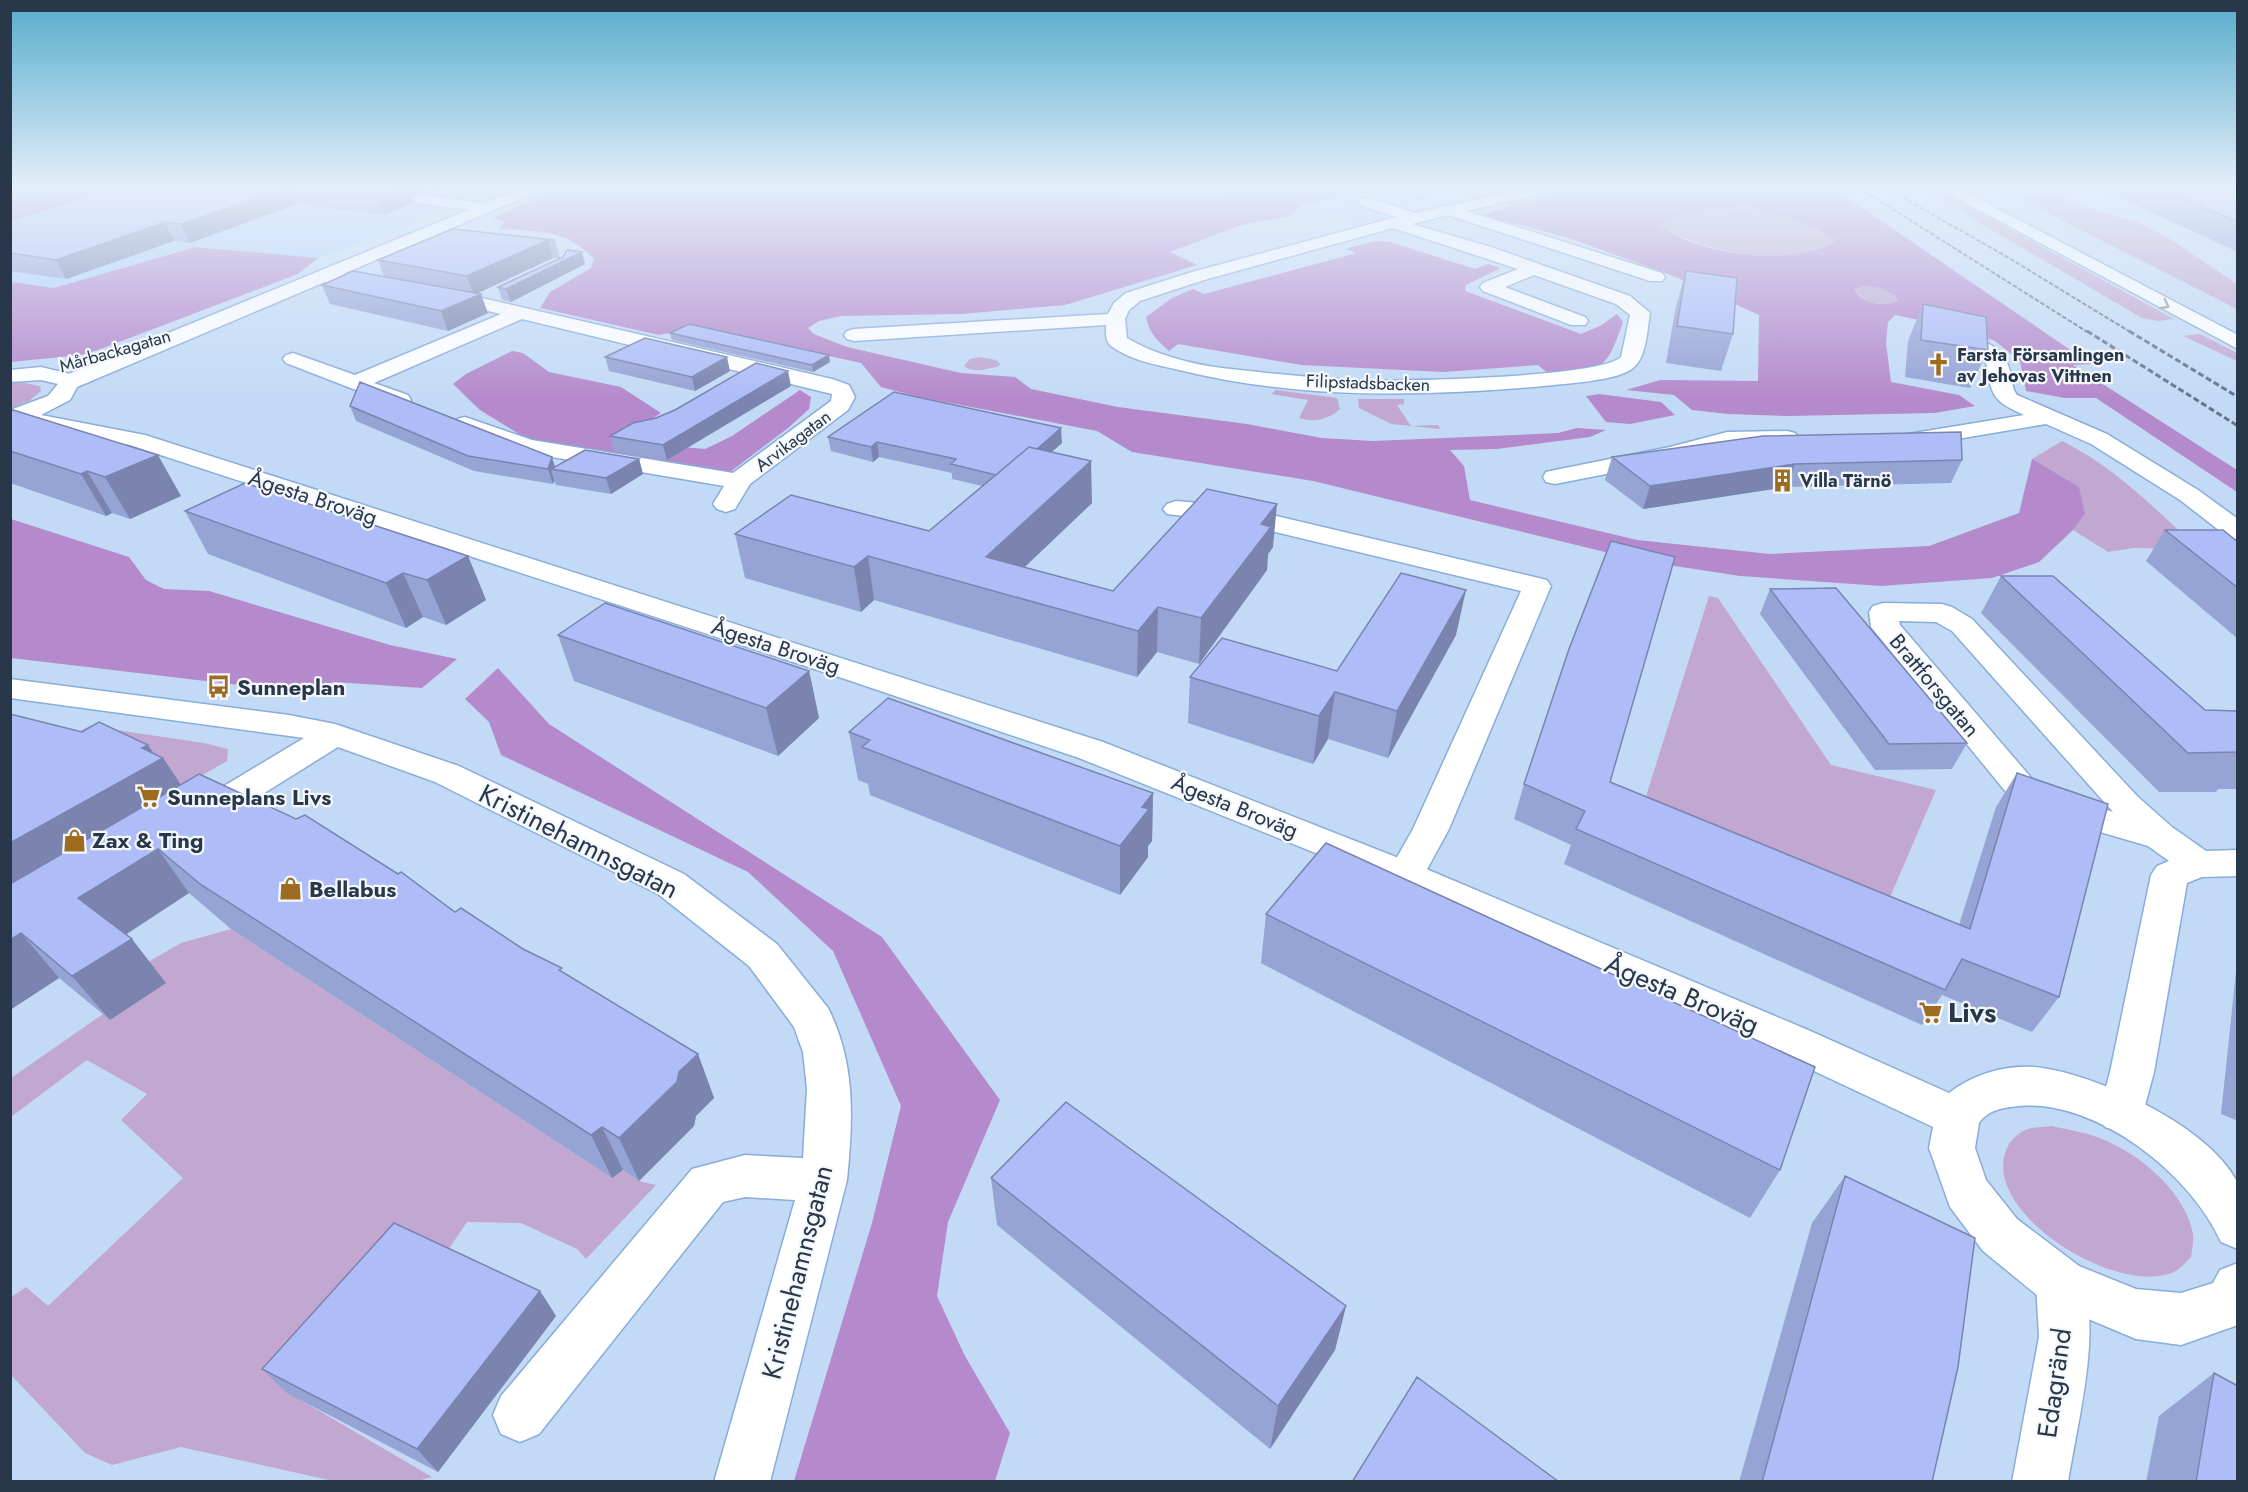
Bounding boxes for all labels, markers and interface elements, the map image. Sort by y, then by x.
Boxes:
one-way arrow [2158,298,2169,309]
street label: Mårbackagatan [56,323,174,379]
place label: Farsta Församlingen av Jehovas Vittnen [1957,342,2124,389]
church icon: Farsta Församlingen av Jehovas Vittnen [1926,352,1952,378]
street label: Filipstadsbacken [1305,368,1431,398]
street label: Arvikagatan [750,404,836,478]
street label: Ågesta Broväg [244,461,382,533]
building icon: Villa Tärnö [1769,468,1795,494]
place label: Villa Tärnö [1799,468,1892,494]
street label: Ågesta Broväg [707,610,845,682]
street label: Brattforsgatan [1882,626,1988,744]
place label: Sunneplan [237,671,345,703]
bus stop icon: Sunneplan [206,674,232,700]
street label: Ågesta Broväg [1167,766,1303,846]
street label: Kristinehamnsgatan [472,774,686,908]
place label: Sunneplans Livs [167,781,331,813]
supermarket icon: Sunneplans Livs [136,784,162,810]
place label: Zax & Ting [92,824,203,856]
shop icon: Zax & Ting [61,827,87,853]
place label: Bellabus [309,873,396,905]
shop icon: Bellabus [278,876,304,902]
street label: Ågesta Broväg [1599,944,1765,1044]
place label: Livs [1948,993,1996,1032]
supermarket icon: Livs [1917,999,1943,1025]
street label: Kristinehamnsgatan [752,1161,842,1383]
street label: Edagränd [2027,1326,2081,1440]

